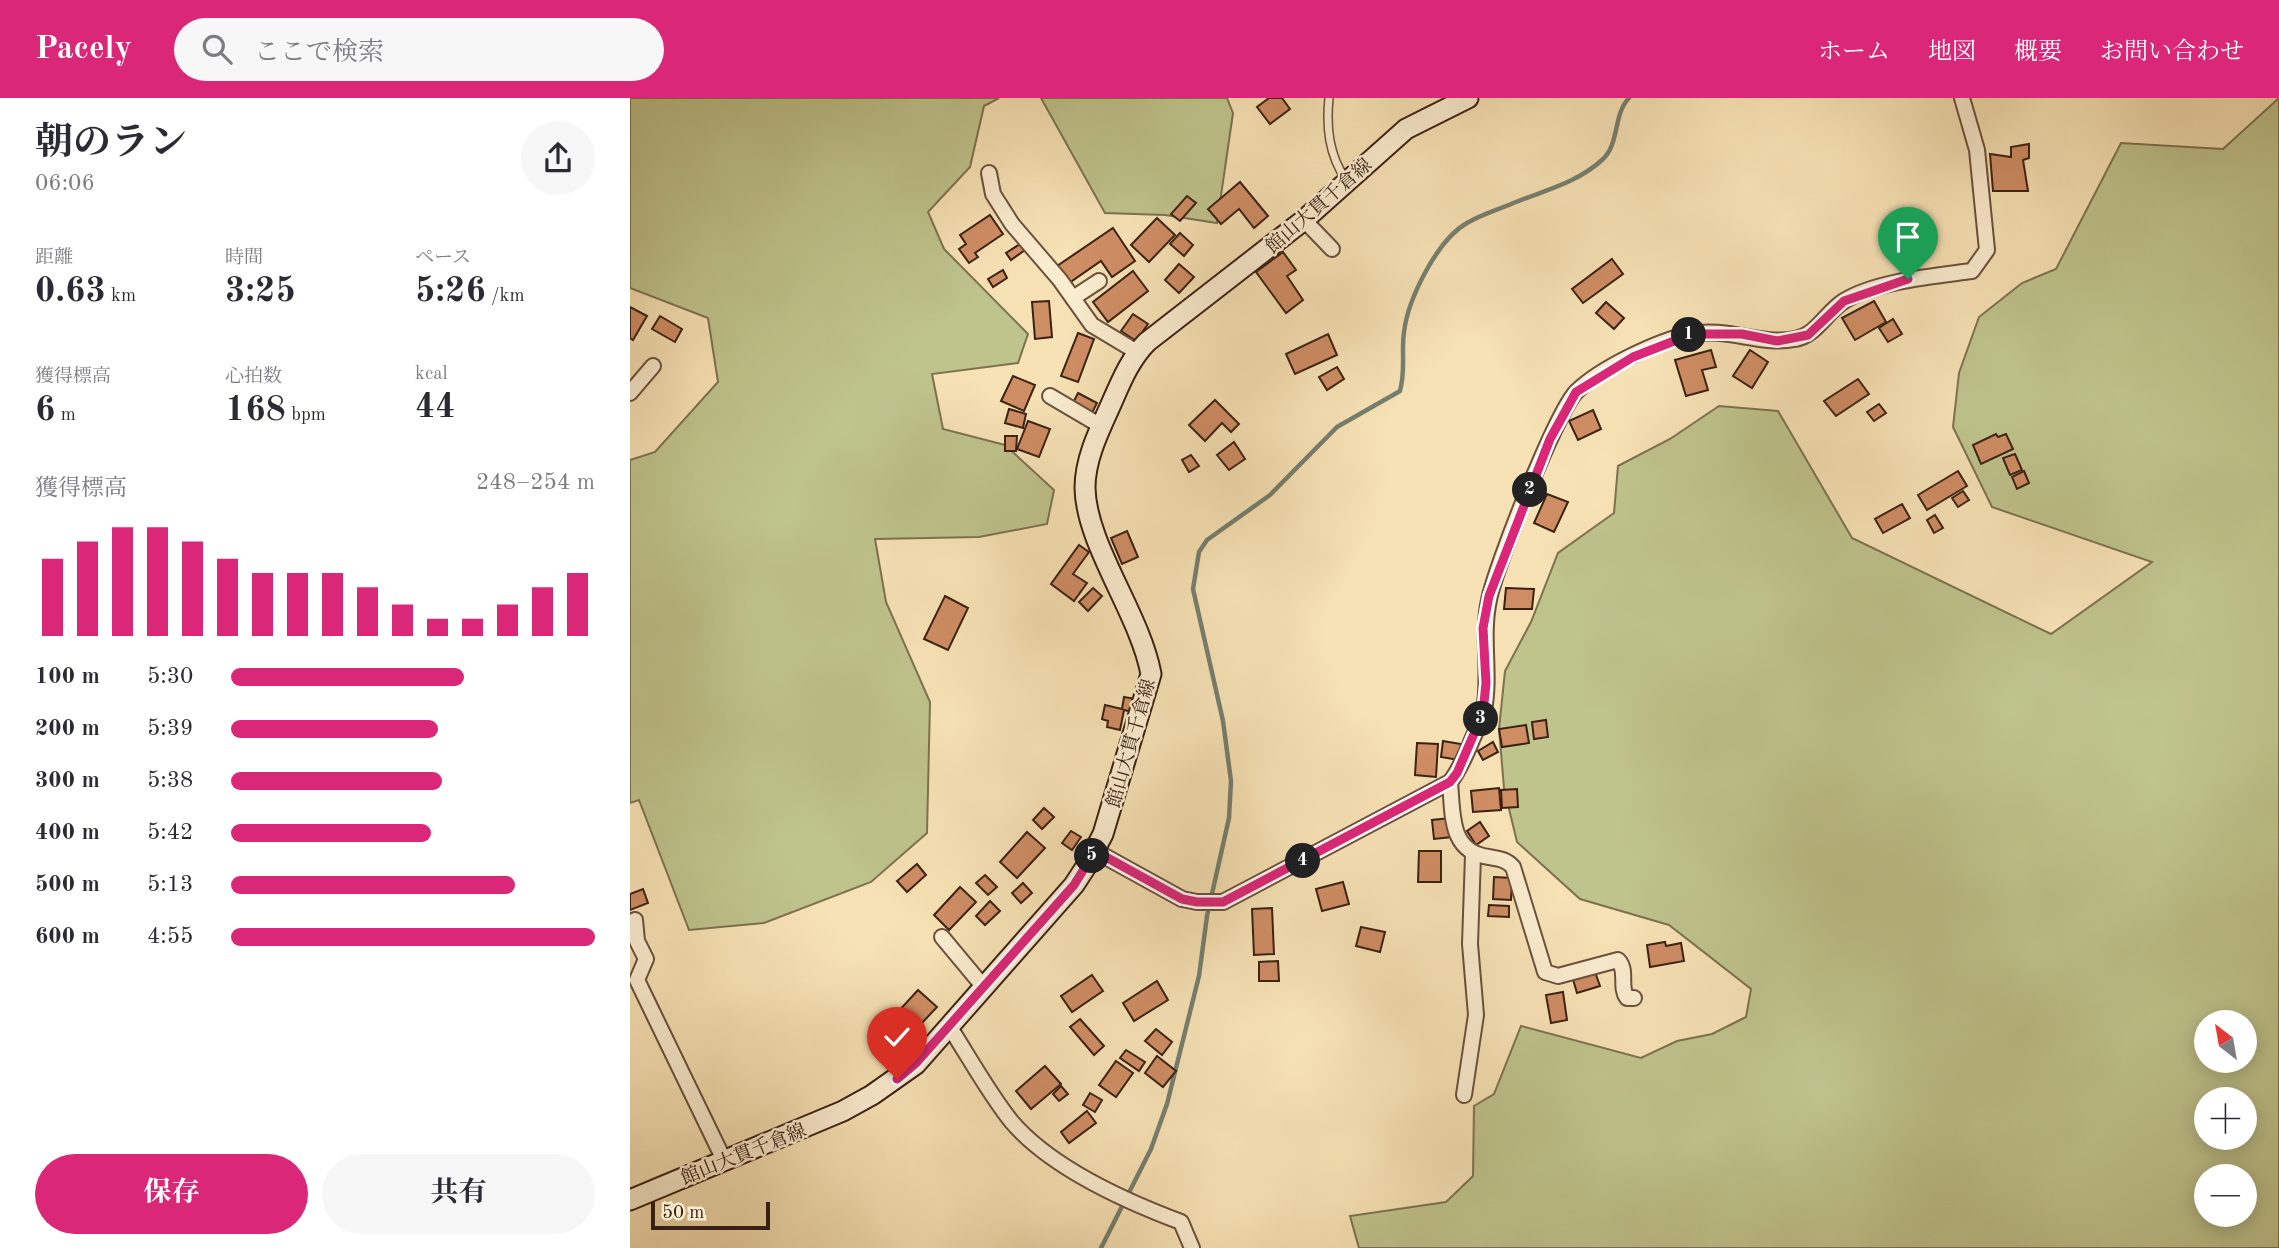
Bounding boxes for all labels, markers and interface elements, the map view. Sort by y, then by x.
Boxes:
search box [174,18,664,81]
icon: search [198,30,236,68]
text: Pacely [35,33,132,66]
text: ここで検索 [254,40,384,66]
text: ホーム [1818,41,1890,65]
text: 地図 [1928,41,1976,65]
text: 概要 [2014,41,2062,65]
text: お問い合わせ [2100,41,2244,65]
button: share [521,121,595,195]
text: 朝のラン [35,125,187,163]
street label: 館山大貫千倉線 [1261,154,1376,258]
text: 06:06 [35,172,95,195]
pin [1878,207,1938,279]
icon: arrive [1889,218,1927,256]
text: 距離 [35,249,73,268]
text: 時間 [225,249,263,268]
text: ペース [415,249,471,268]
text: 0.63 [35,274,106,309]
text: 3:25 [225,274,296,309]
text: 5:26 [415,274,486,309]
text: km [106,287,136,306]
text: /km [486,287,525,306]
pin: 1 [1672,317,1706,352]
text: 1 [1683,325,1694,344]
text: kcal [415,365,448,384]
text: 獲得標高 [35,368,111,387]
text: 心拍数 [225,368,282,387]
text: 44 [415,390,456,425]
text: 6 [35,393,55,428]
text: 168 [225,393,286,428]
text: m [55,406,76,425]
text: bpm [286,406,326,425]
text: 248–254 m [476,471,595,494]
pin: 2 [1513,472,1548,508]
text: 獲得標高 [35,477,127,500]
text: 2 [1524,480,1535,499]
text: 100 m [35,665,100,688]
text: 5:30 [147,665,193,688]
street label: 館山大貫千倉線 [1102,676,1160,810]
pin: 3 [1464,702,1498,736]
text: 3 [1475,709,1486,728]
text: 200 m [35,717,100,740]
text: 5:39 [147,717,193,740]
text: 300 m [35,769,100,792]
text: 5:38 [147,769,193,792]
text: 400 m [35,821,100,844]
text: 5:42 [147,821,193,844]
pin: 5 [1074,838,1110,874]
pin: 4 [1286,844,1320,878]
text: 5 [1086,846,1097,865]
text: 4 [1297,851,1308,870]
text: 500 m [35,873,100,896]
text: 5:13 [147,873,193,896]
text: 600 m [35,925,100,948]
text: 4:55 [147,925,193,948]
pin [867,1007,927,1079]
north arrow [2194,1010,2258,1073]
map controls [2194,1010,2257,1227]
icon: check [878,1018,916,1056]
button: + [2194,1087,2257,1150]
street label: 館山大貫千倉線 [678,1119,809,1189]
button: 保存 [35,1154,308,1234]
button: 共有 [322,1154,595,1234]
button: − [2194,1164,2257,1227]
scale bar [651,1199,770,1231]
text: 50 m [662,1204,704,1223]

